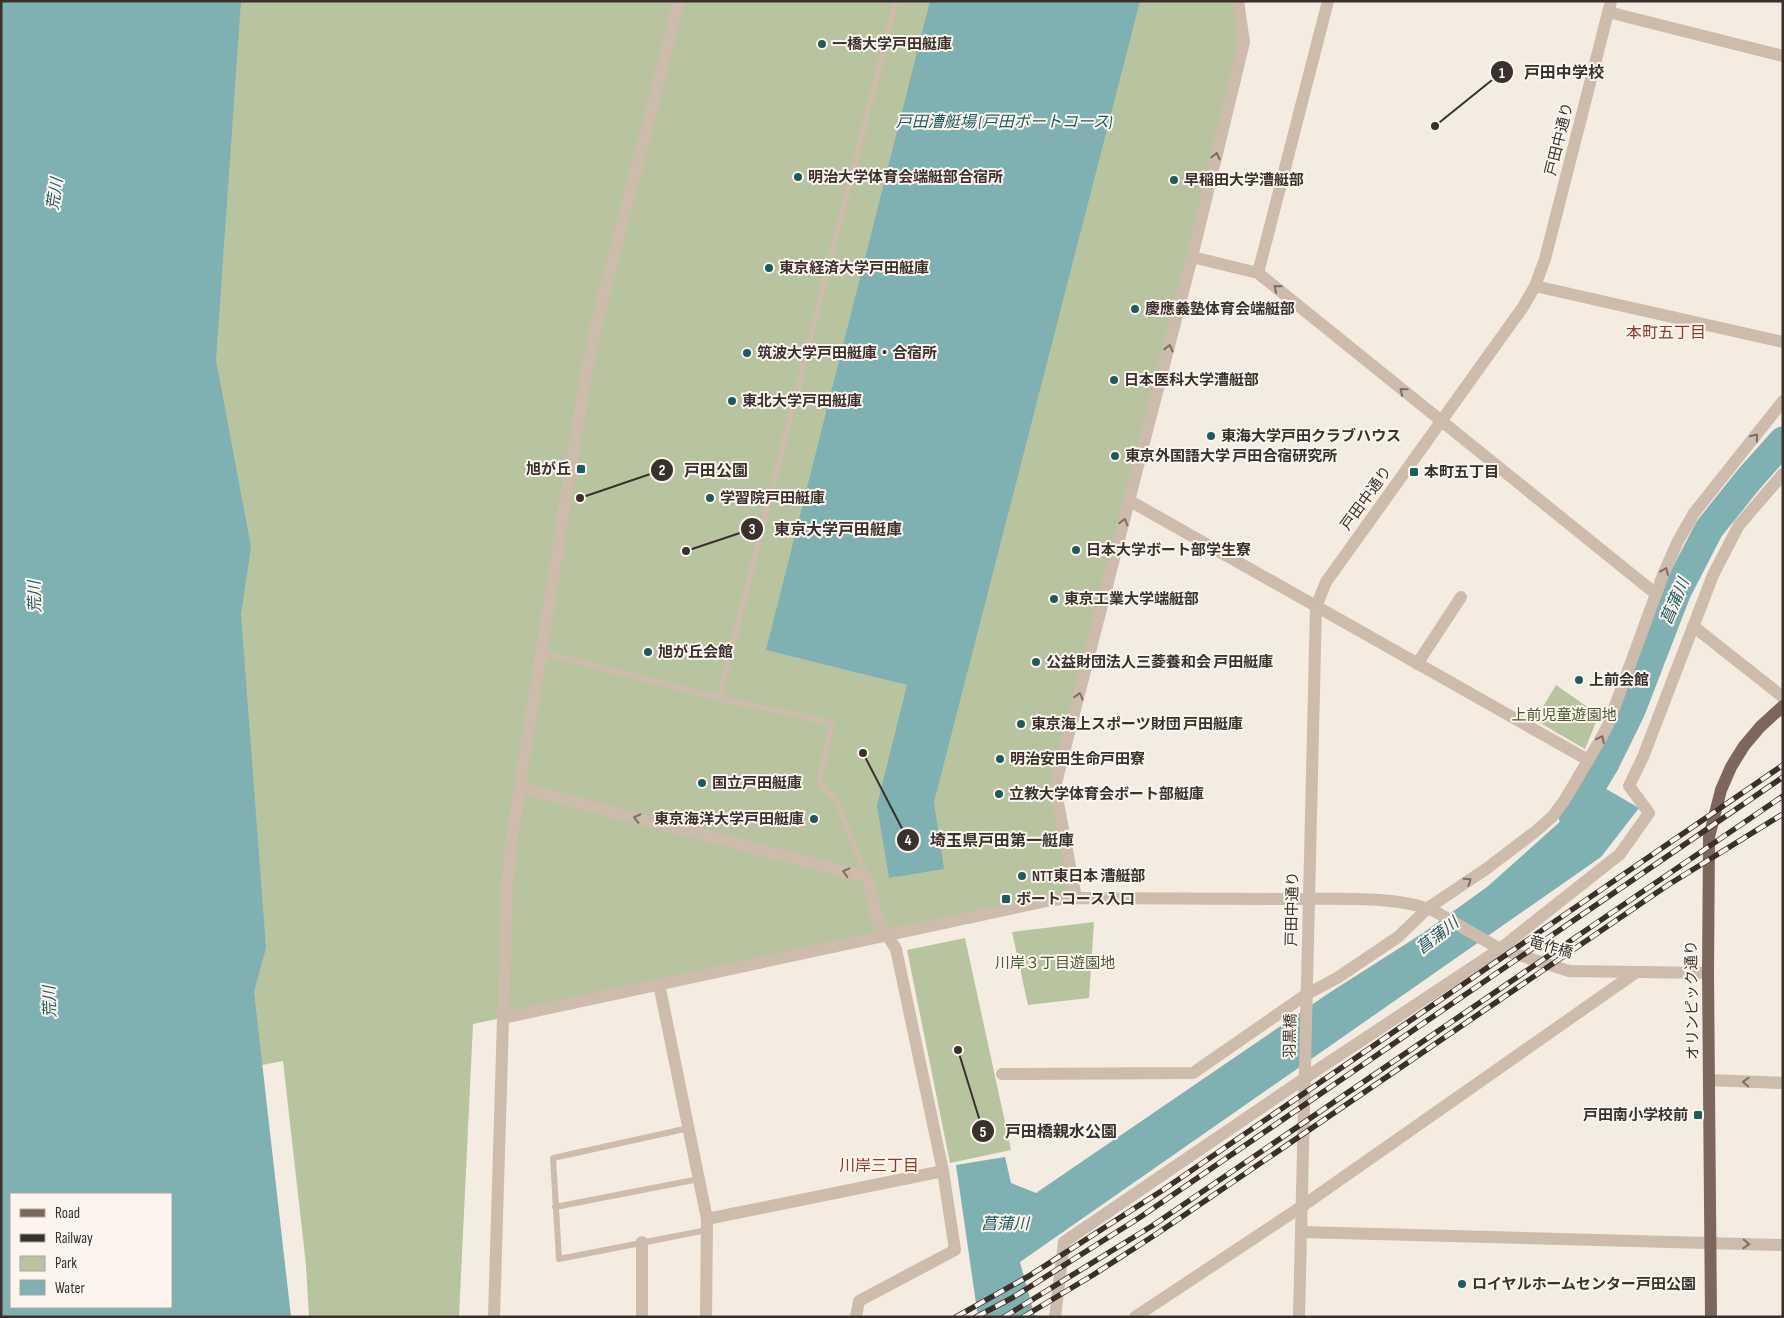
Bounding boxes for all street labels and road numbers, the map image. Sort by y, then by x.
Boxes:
street label: 戸田中通り [1541,100,1578,178]
street label: 戸田中通り [1337,462,1396,534]
street label: 戸田中通り [1282,871,1303,947]
street label: 竜作橋 [1527,932,1575,963]
street label: オリンピック通り [1682,940,1703,1060]
street label: 羽黒橋 [1281,1013,1300,1059]

